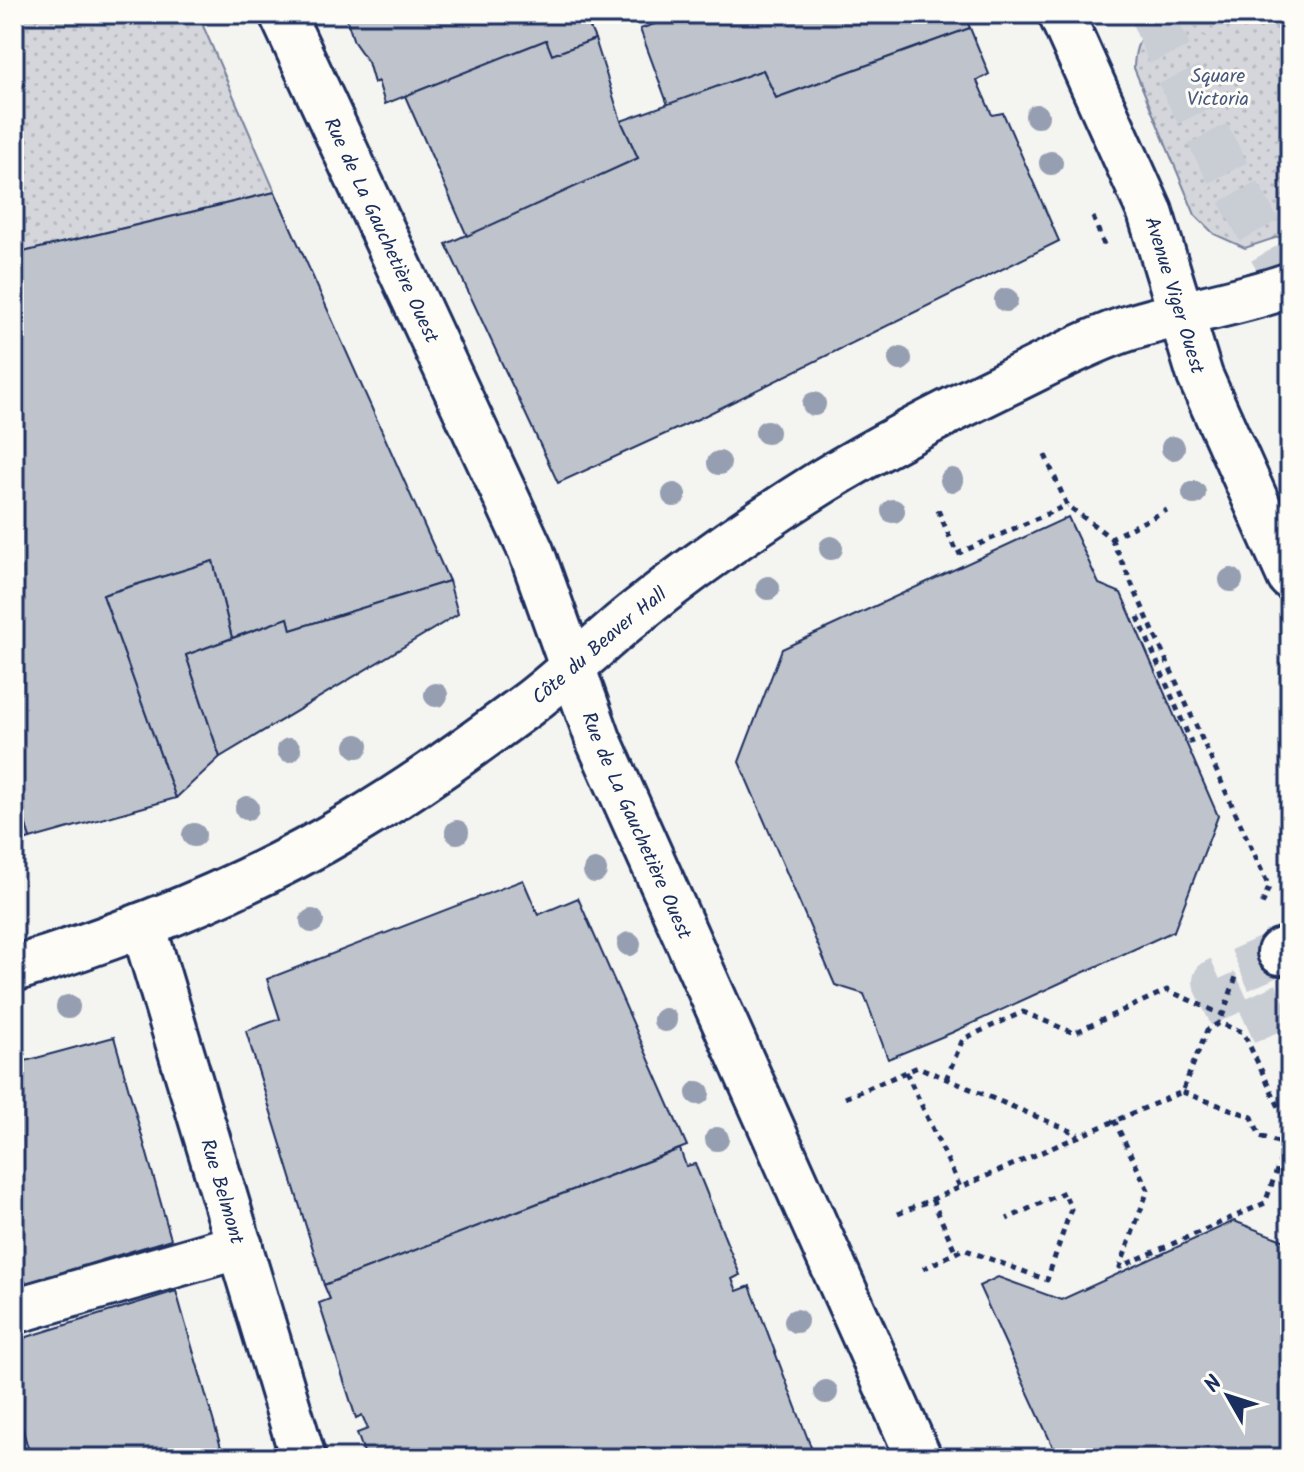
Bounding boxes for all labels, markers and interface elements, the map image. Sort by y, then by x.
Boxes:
park label: Square Victoria [1187,61,1249,116]
street label: Rue de La Gauchetière Ouest [314,113,447,349]
street label: Avenue Viger Ouest [1134,213,1213,378]
street label: Côte du Beaver Hall [525,580,675,714]
street label: Rue de La Gauchetière Ouest [572,708,699,945]
street label: Rue Belmont [190,1135,252,1249]
north arrow [1188,1356,1268,1436]
text: N [1196,1368,1232,1401]

